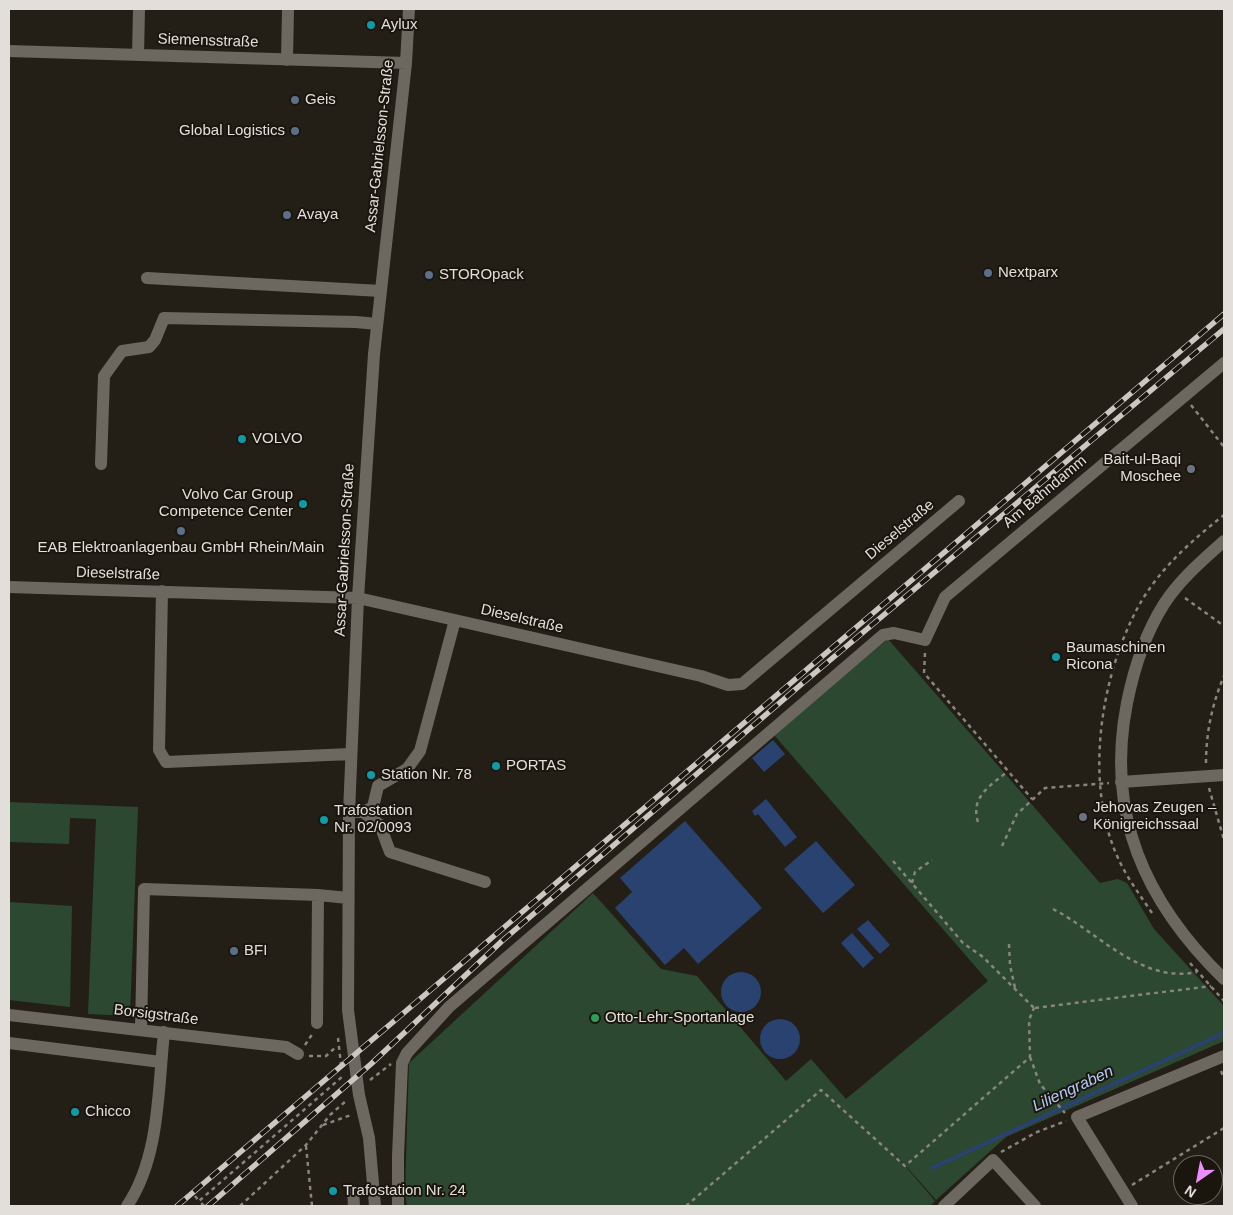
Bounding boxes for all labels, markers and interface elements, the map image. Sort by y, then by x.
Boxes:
place label: Aylux [381,16,417,34]
marker: Aylux [365,19,377,31]
street label: Siemensstraße [157,30,259,52]
street label: Assar-Gabrielsson-Straße [362,59,398,233]
place label: Geis [305,91,336,109]
marker: Geis [289,94,301,106]
place label: Global Logistics [179,122,285,140]
marker: Global Logistics [289,125,301,137]
place label: Avaya [297,206,338,224]
marker: Avaya [281,209,293,221]
place label: Nextparx [998,264,1058,282]
place label: STOROpack [439,266,524,284]
marker: Nextparx [982,267,994,279]
marker: STOROpack [423,269,435,281]
place label: VOLVO [252,430,303,448]
marker: VOLVO [236,433,248,445]
place label: Bait-ul-Baqi Moschee [1103,451,1181,486]
street label: Am Bahndamm [1000,452,1090,532]
street label: Assar-Gabrielsson-Straße [331,463,359,637]
marker: Bait-ul-Baqi Moschee [1185,463,1197,475]
place label: Volvo Car Group Competence Center [159,486,293,521]
street label: Dieselstraße [862,496,938,564]
marker: Volvo Car Group Competence Center [297,498,309,510]
marker: EAB Elektroanlagenbau GmbH Rhein/Main [175,525,187,537]
place label: EAB Elektroanlagenbau GmbH Rhein/Main [38,539,324,557]
street label: Dieselstraße [76,564,160,584]
street label: Dieselstraße [479,601,565,637]
place label: Baumaschinen Ricona [1066,639,1165,674]
marker: Baumaschinen Ricona [1050,651,1062,663]
place label: PORTAS [506,757,566,775]
marker: PORTAS [490,760,502,772]
place label: Station Nr. 78 [381,766,472,784]
marker: Station Nr. 78 [365,769,377,781]
place label: Jehovas Zeugen – Königreichssaal [1093,799,1216,834]
place label: Trafostation Nr. 02/0093 [334,802,413,837]
marker: Jehovas Zeugen – Königreichssaal [1077,811,1089,823]
marker: Trafostation Nr. 02/0093 [318,814,330,826]
place label: BFI [244,942,267,960]
marker: BFI [228,945,240,957]
street label: Borsigstraße [113,1001,199,1029]
place label: Otto-Lehr-Sportanlage [605,1009,754,1027]
marker: Otto-Lehr-Sportanlage [589,1012,601,1024]
water label: Liliengraben [1029,1062,1117,1116]
place label: Chicco [85,1103,131,1121]
marker: Chicco [69,1106,81,1118]
north arrow [1173,1155,1223,1205]
place label: Trafostation Nr. 24 [343,1182,466,1200]
text: N [1182,1182,1199,1201]
marker: Trafostation Nr. 24 [327,1185,339,1197]

